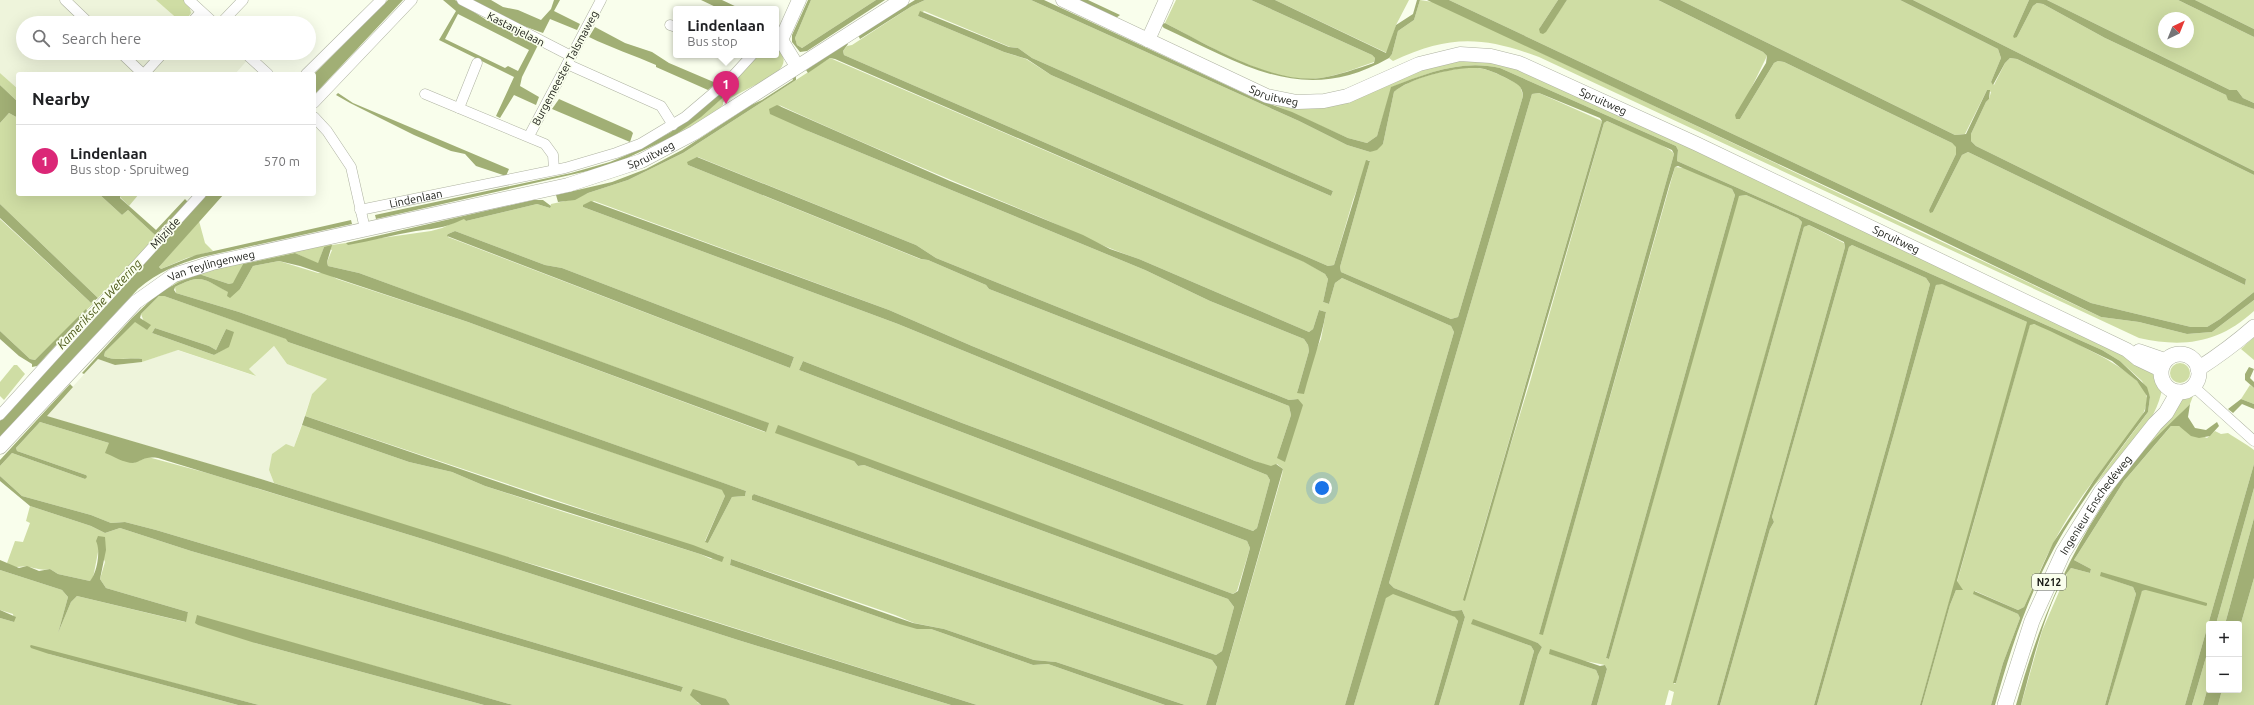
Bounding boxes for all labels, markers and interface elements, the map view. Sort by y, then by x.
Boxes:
popup [673,6,779,58]
street label: Kastanjelaan [485,9,547,49]
street label: Burgemeester Talsmaweg [530,9,600,127]
north arrow [2158,12,2194,48]
search box [16,16,316,60]
text: Lindenlaan [687,17,765,34]
icon: search [30,27,52,49]
text: Search here [62,30,141,47]
text: Bus stop [687,34,738,48]
pin: 1 [713,71,739,104]
street label: Spruitweg [1247,83,1299,108]
street label: Spruitweg [1578,85,1629,117]
text: Nearby [32,89,90,108]
street label: Spruitweg [626,139,676,171]
text: Lindenlaan [70,145,147,162]
text: 1 [41,154,49,168]
text: 570 m [264,154,300,168]
text: Bus stop · Spruitweg [70,162,189,176]
street label: Lindenlaan [388,187,443,210]
street label: Mijzijde [148,215,182,251]
street label: Spruitweg [1871,223,1922,256]
street label: Van Teylingenweg [165,248,256,284]
water label: Kameriksche Wetering [54,256,144,351]
street label: Ingenieur Enschedéweg [2057,453,2134,557]
your location [1312,478,1332,498]
road number: N212 [2032,574,2066,590]
map controls [2206,621,2242,693]
button: + [2206,621,2242,657]
button: − [2206,657,2242,693]

